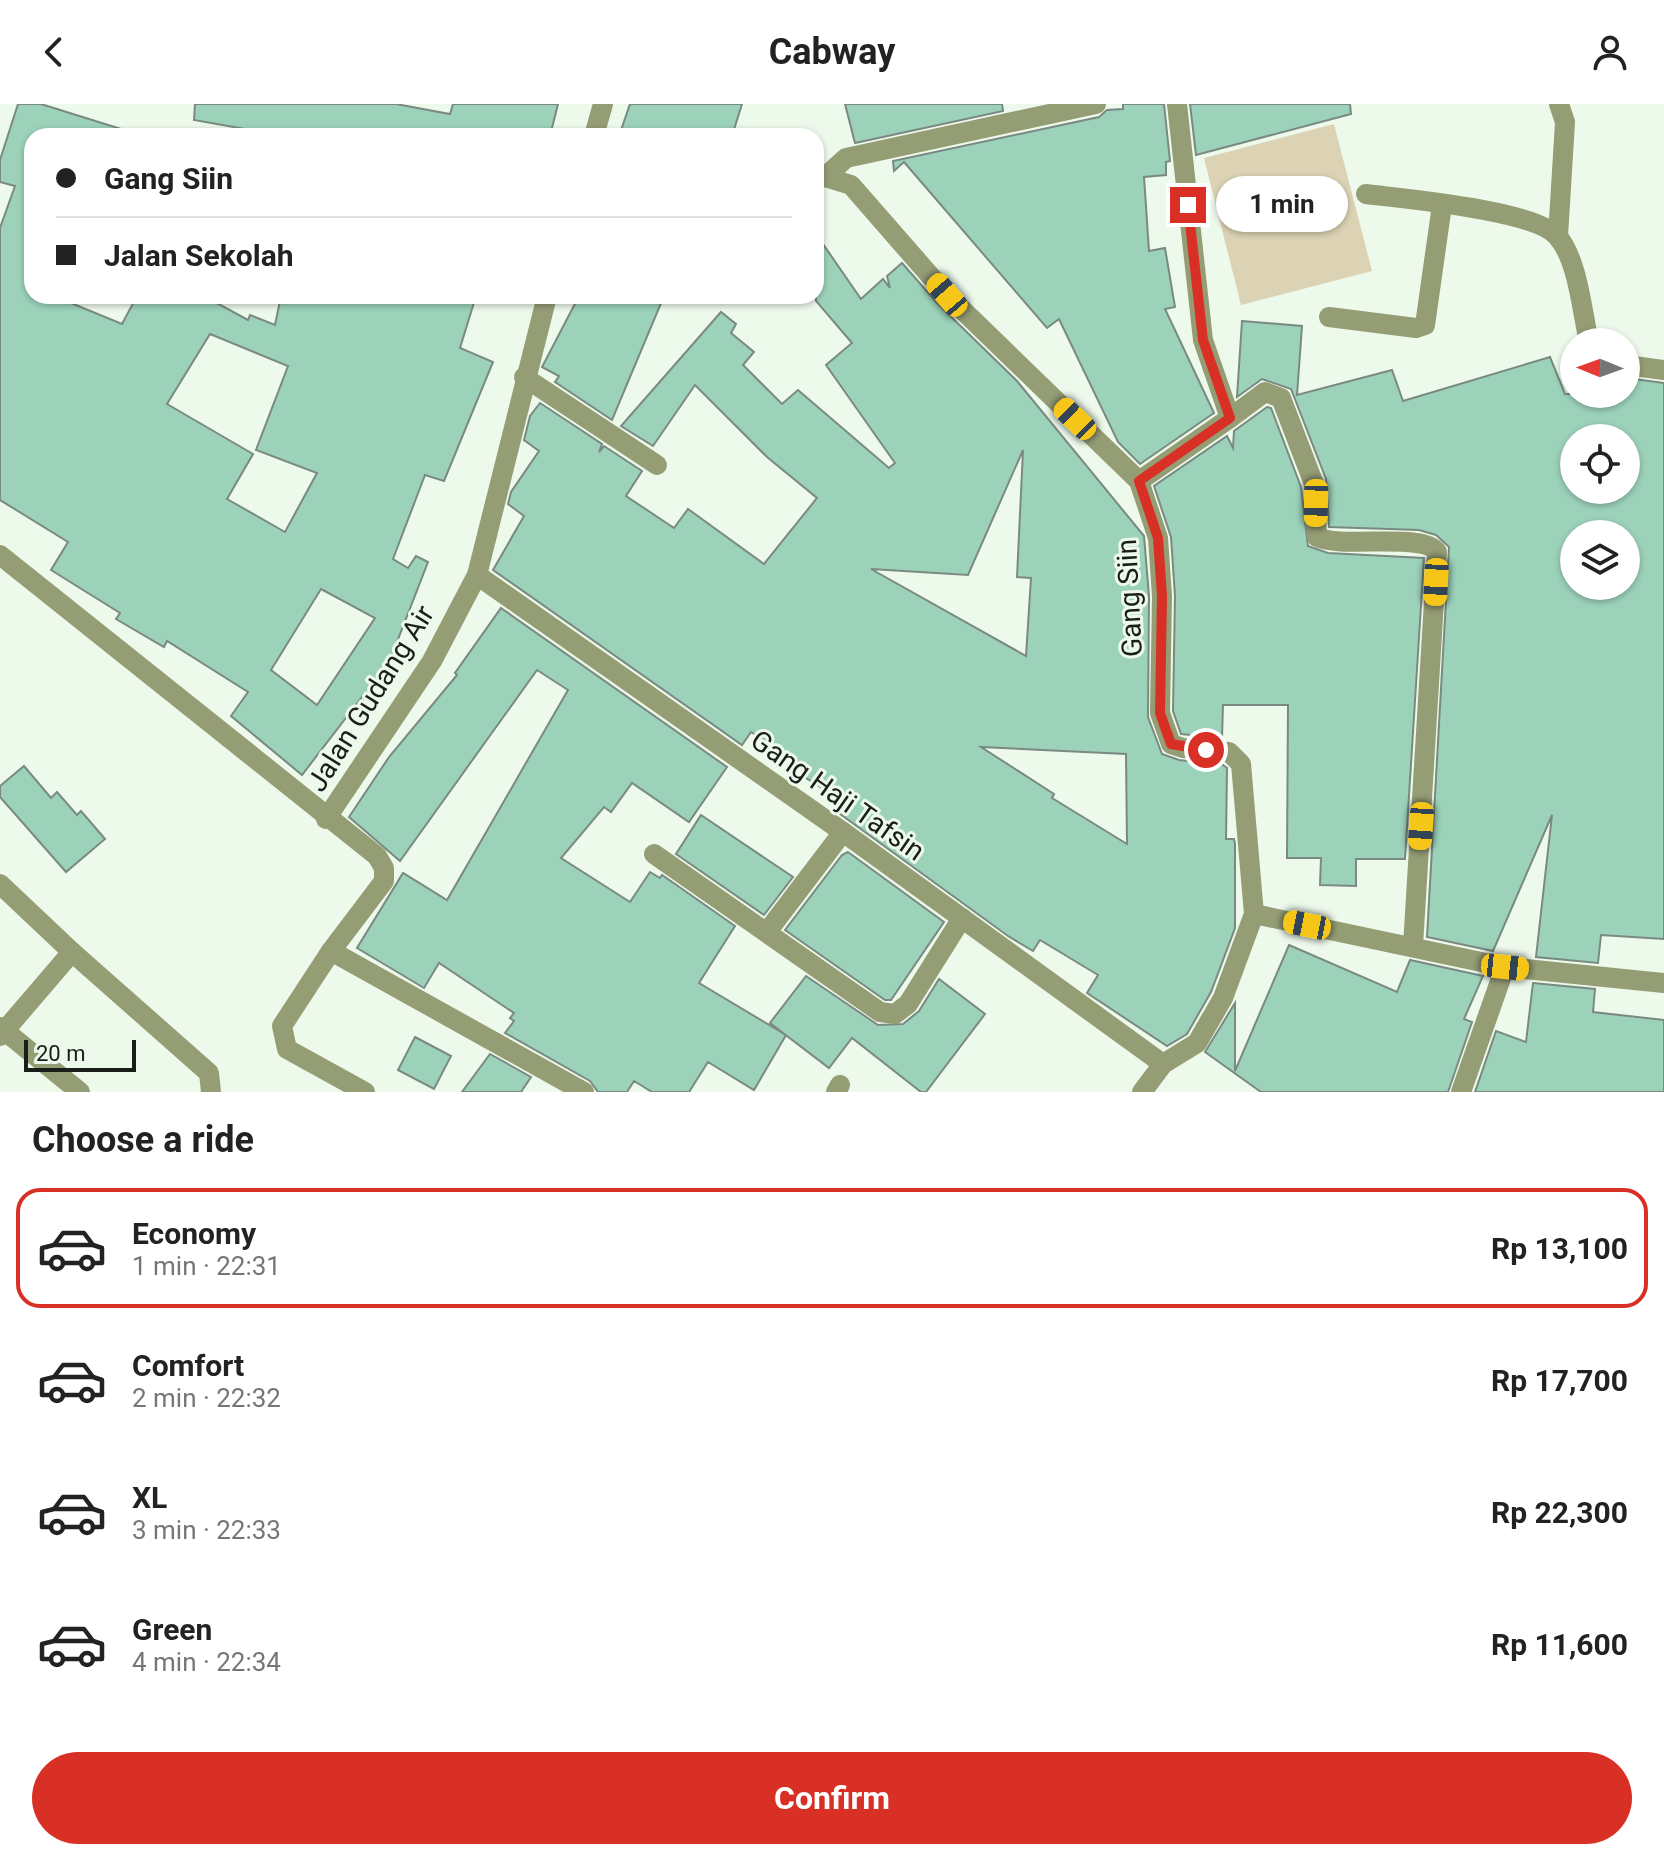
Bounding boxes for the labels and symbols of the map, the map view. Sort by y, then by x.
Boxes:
callout: 1 min [1216,177,1348,233]
route end [1170,187,1206,223]
car [922,269,972,321]
north arrow [1560,328,1640,408]
car [1049,394,1101,444]
car [1304,479,1328,527]
street label: Gang Siin [1110,538,1149,658]
car [1423,557,1449,607]
street label: Jalan Gudang Air [300,599,441,797]
street label: Gang Haji Tafsin [745,723,931,868]
route start [1188,732,1224,768]
car [1407,801,1435,851]
car [1281,909,1333,941]
car [1480,953,1530,981]
scale bar [24,1036,136,1072]

